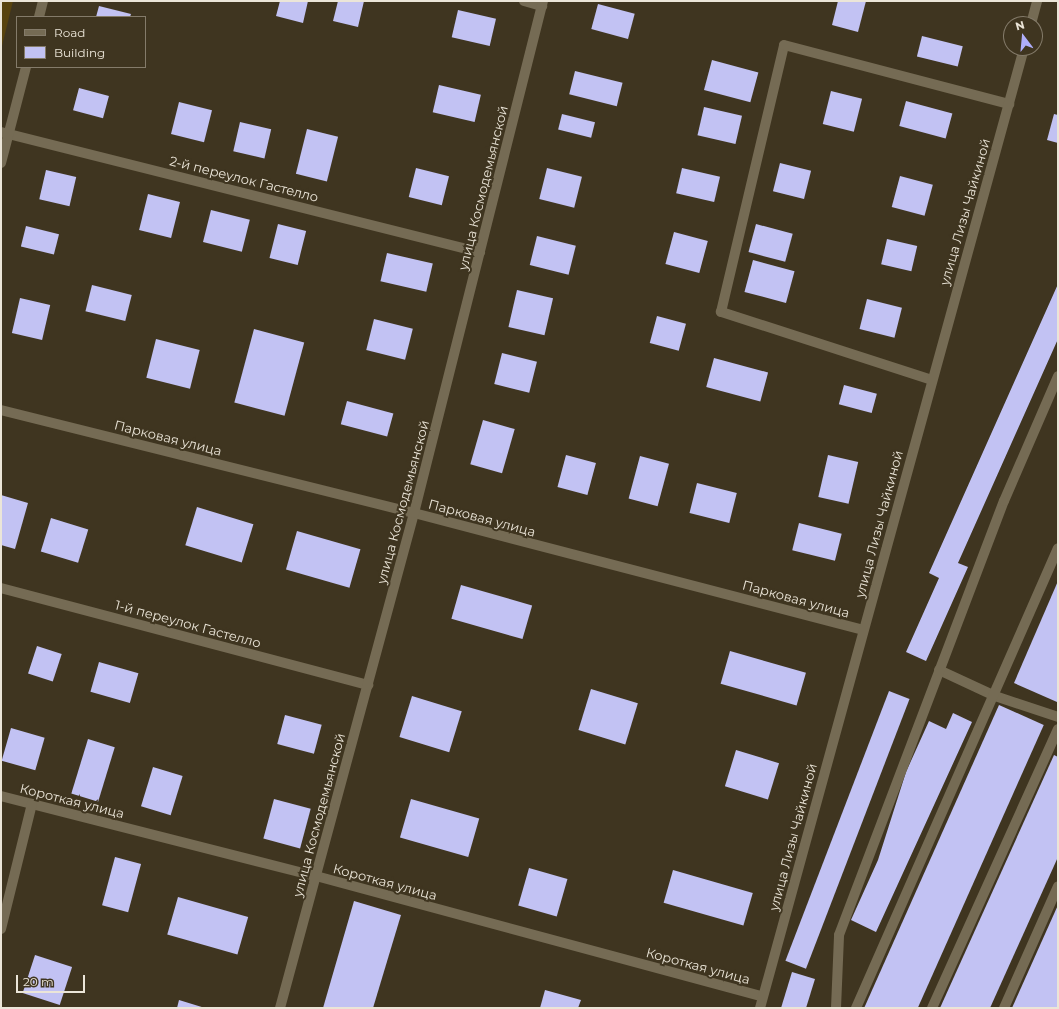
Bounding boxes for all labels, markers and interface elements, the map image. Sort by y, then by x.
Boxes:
legend [16,16,146,68]
north arrow [1003,16,1043,56]
text: N [1014,17,1026,33]
text: Road [54,25,85,40]
text: Building [54,45,105,60]
street label: улица Космодемьянской [455,104,511,272]
street label: улица Лизы Чайкиной [937,137,993,287]
street label: 2-й переулок Гастелло [168,153,320,205]
street label: Парковая улица [113,417,223,459]
street label: улица Космодемьянской [374,418,432,586]
street label: улица Лизы Чайкиной [852,449,906,599]
street label: Парковая улица [427,496,537,540]
street label: Парковая улица [741,577,851,621]
street label: 1-й переулок Гастелло [113,597,263,651]
street label: улица Космодемьянской [290,731,348,899]
street label: улица Лизы Чайкиной [766,762,820,912]
street label: Короткая улица [18,780,126,822]
street label: Короткая улица [331,861,439,903]
street label: Короткая улица [644,945,752,987]
scale bar [18,967,87,993]
text: 20 m [23,974,54,989]

